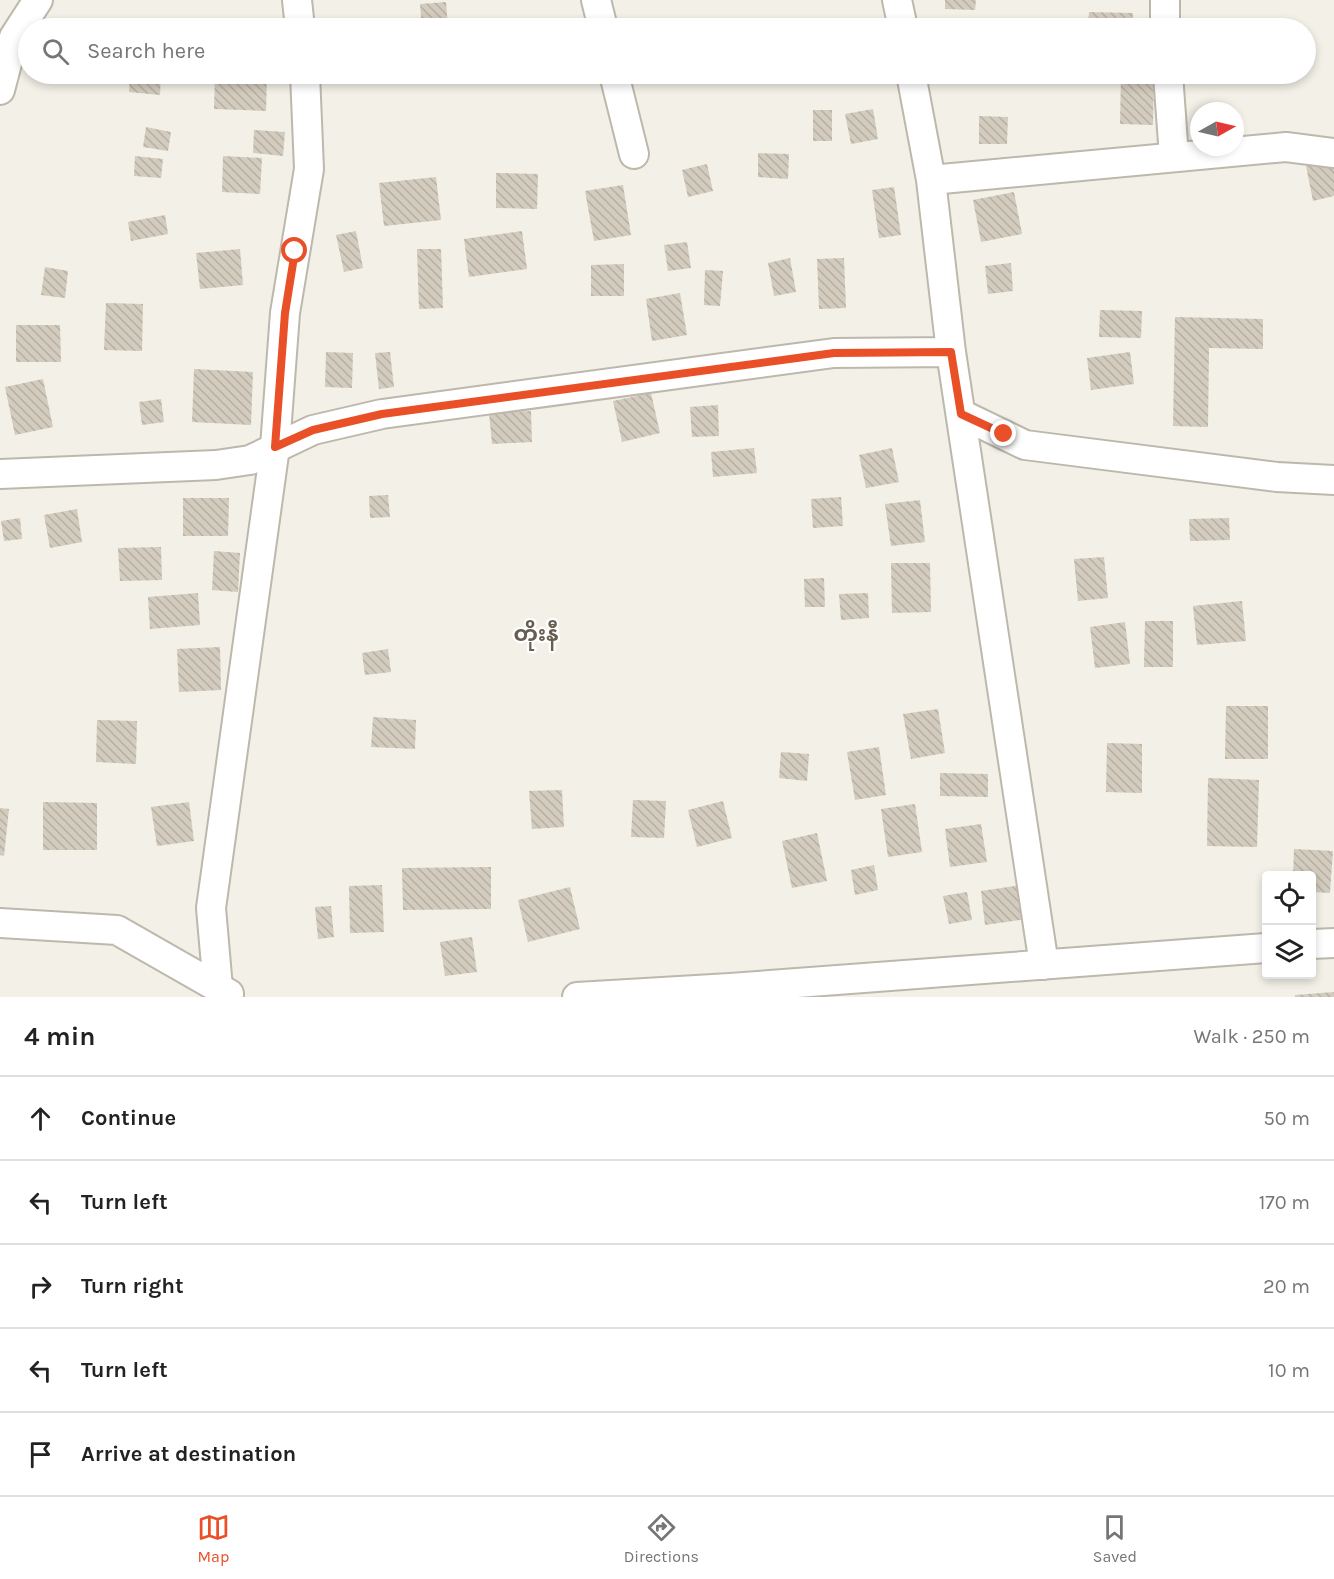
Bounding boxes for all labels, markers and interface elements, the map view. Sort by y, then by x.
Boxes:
search box [18,18,1316,84]
icon: search [39,35,72,68]
text: Search here [87,38,205,64]
north arrow [1190,102,1244,156]
route start [281,237,307,263]
route end [990,420,1016,446]
district label: တိုးနီ [513,619,559,651]
map controls [1262,871,1316,979]
button: locate [1262,871,1316,925]
button: layers [1262,925,1316,979]
text: 4 min [24,1021,95,1052]
text: Walk · 250 m [1194,1025,1310,1048]
icon: ahead [24,1102,57,1135]
text: Continue [81,1105,176,1131]
text: 50 m [1263,1107,1310,1130]
icon: left [24,1186,57,1219]
text: Turn left [81,1189,168,1215]
text: 170 m [1259,1191,1310,1214]
icon: right [24,1270,57,1303]
text: Turn right [81,1273,184,1299]
text: 20 m [1263,1275,1310,1298]
icon: left [24,1354,57,1387]
text: Turn left [81,1357,168,1383]
text: 10 m [1268,1359,1310,1382]
icon: arrive [24,1438,57,1471]
text: Arrive at destination [81,1441,296,1467]
tab: Map [197,1511,230,1566]
tab: Directions [624,1511,699,1566]
tab: Saved [1093,1511,1137,1566]

